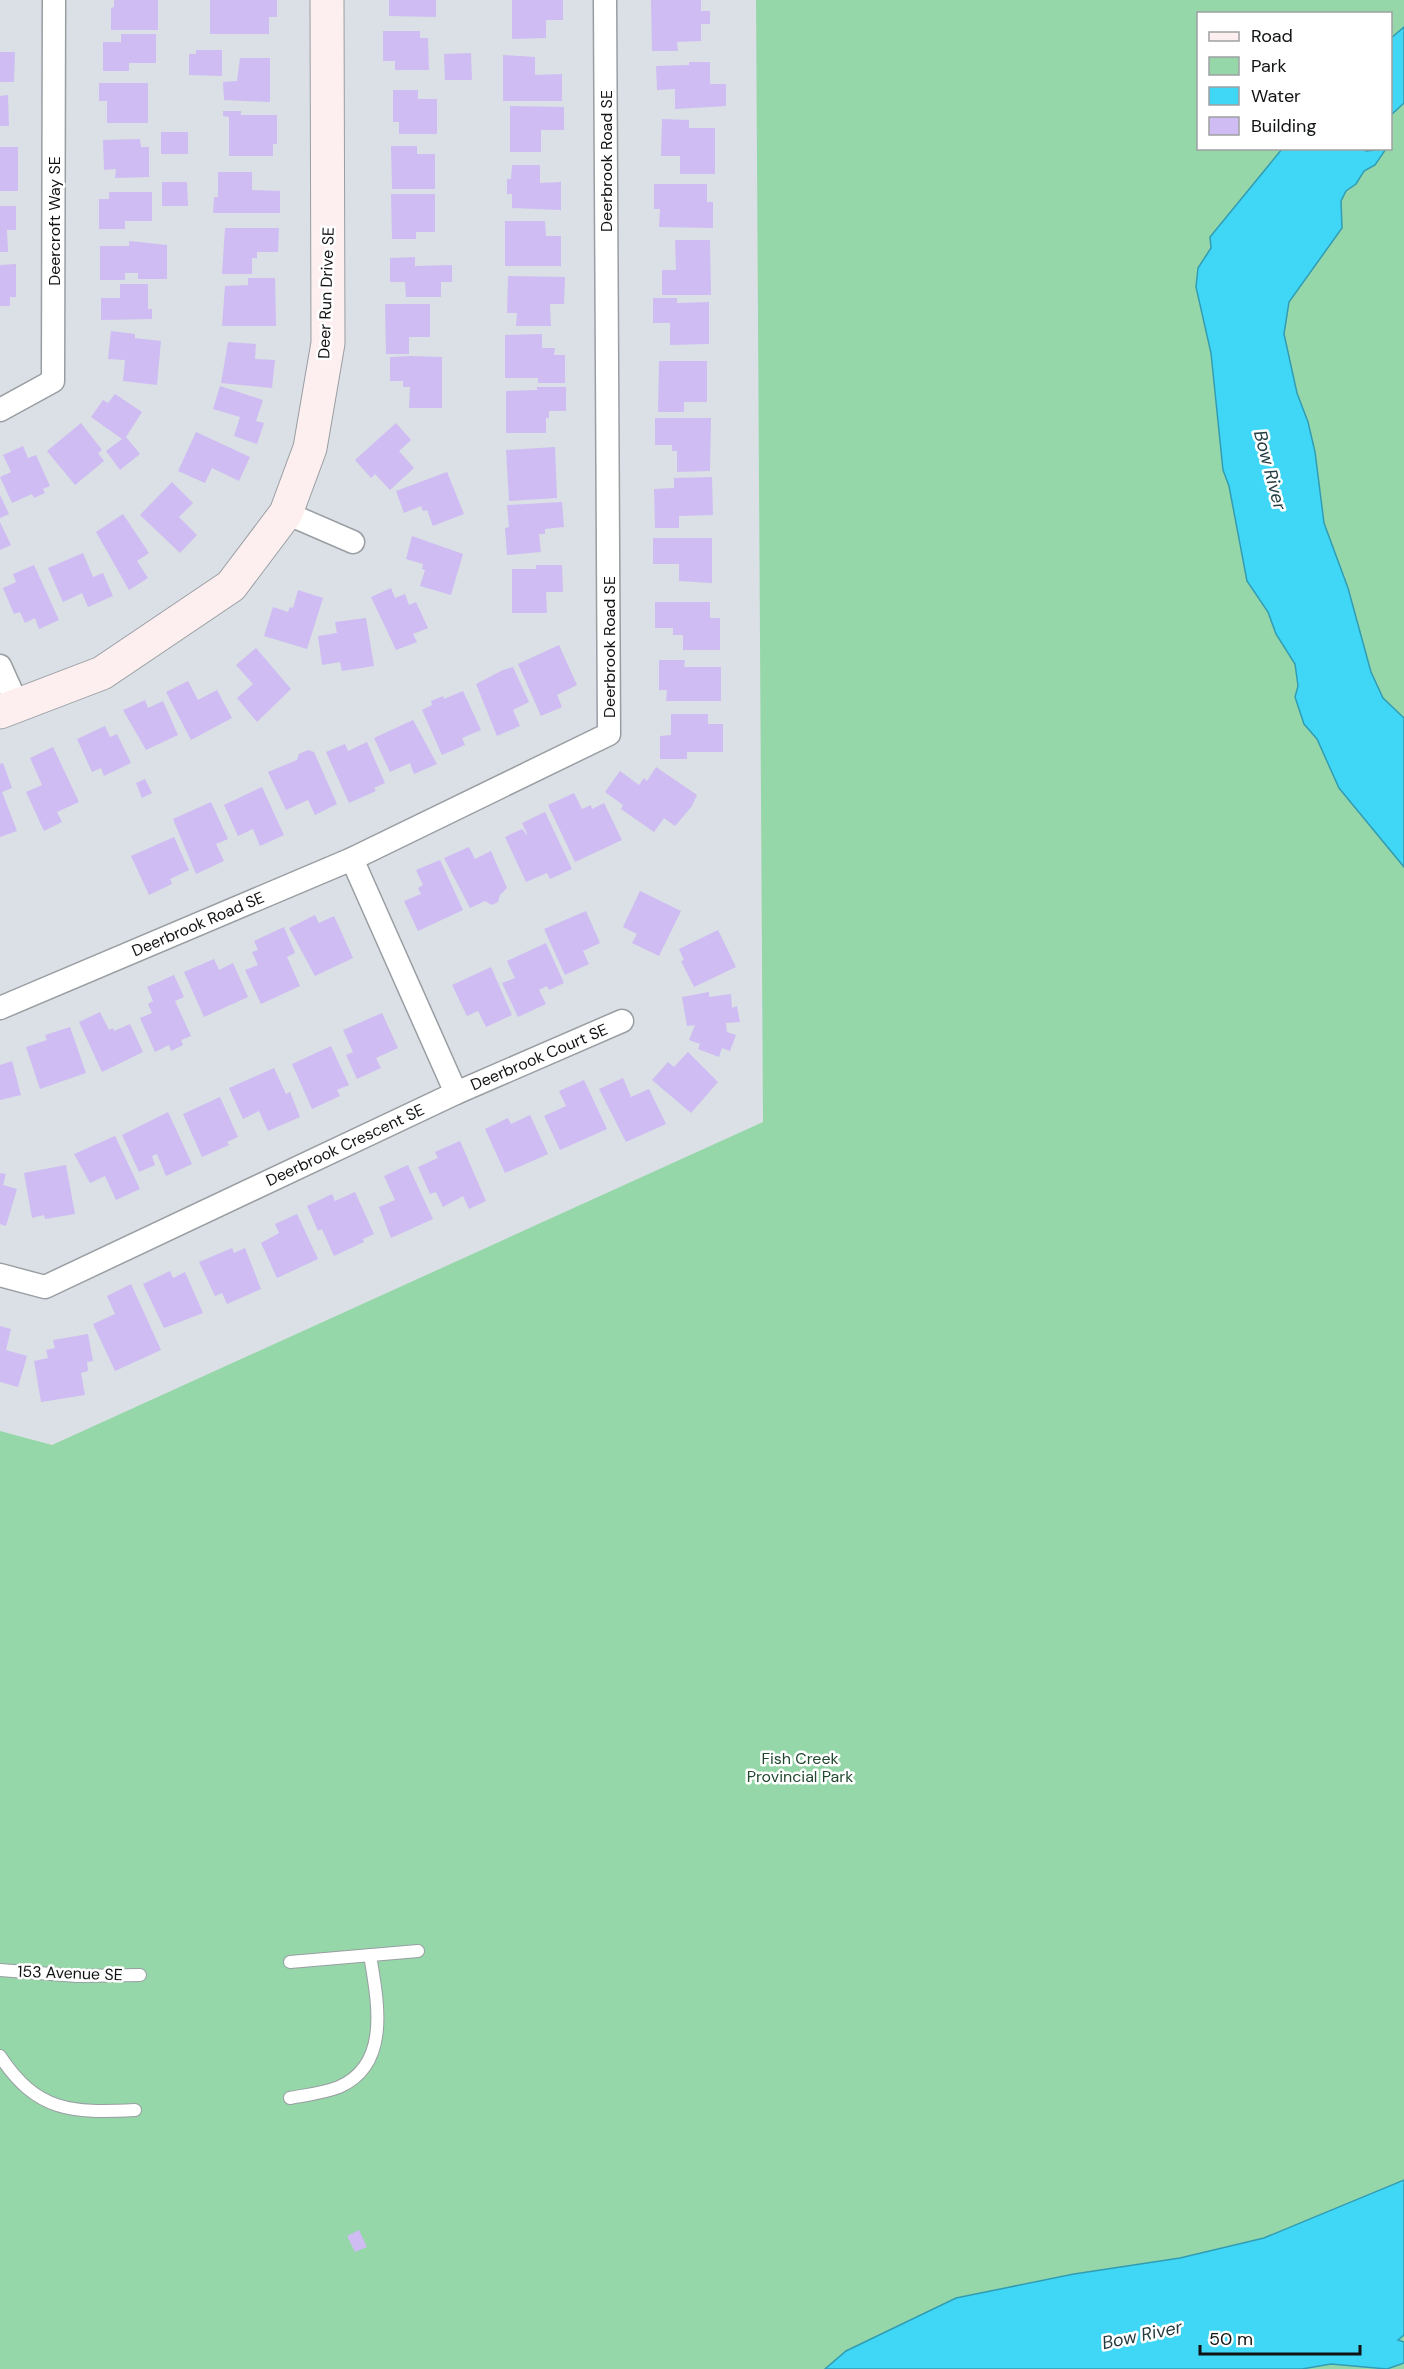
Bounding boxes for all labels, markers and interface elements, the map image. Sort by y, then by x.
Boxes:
legend [1197,12,1392,150]
text: Road [1251,24,1293,48]
text: Park [1251,54,1287,78]
text: Water [1251,84,1301,108]
street label: Deerbrook Road SE [596,90,617,232]
text: Building [1251,114,1316,138]
street label: Deercroft Way SE [44,156,65,286]
street label: Deer Run Drive SE [313,227,339,359]
water label: Bow River [1248,428,1292,514]
street label: Deerbrook Road SE [599,576,620,718]
street label: Deerbrook Road SE [129,887,267,961]
street label: Deerbrook Court SE [467,1019,611,1095]
street label: Deerbrook Crescent SE [262,1099,428,1191]
park label: Fish Creek Provincial Park [747,1748,853,1787]
street label: 153 Avenue SE [17,1961,123,1985]
water label: Bow River [1100,2315,1186,2355]
scale bar [1200,2318,1360,2356]
text: 50 m [1209,2327,1253,2351]

